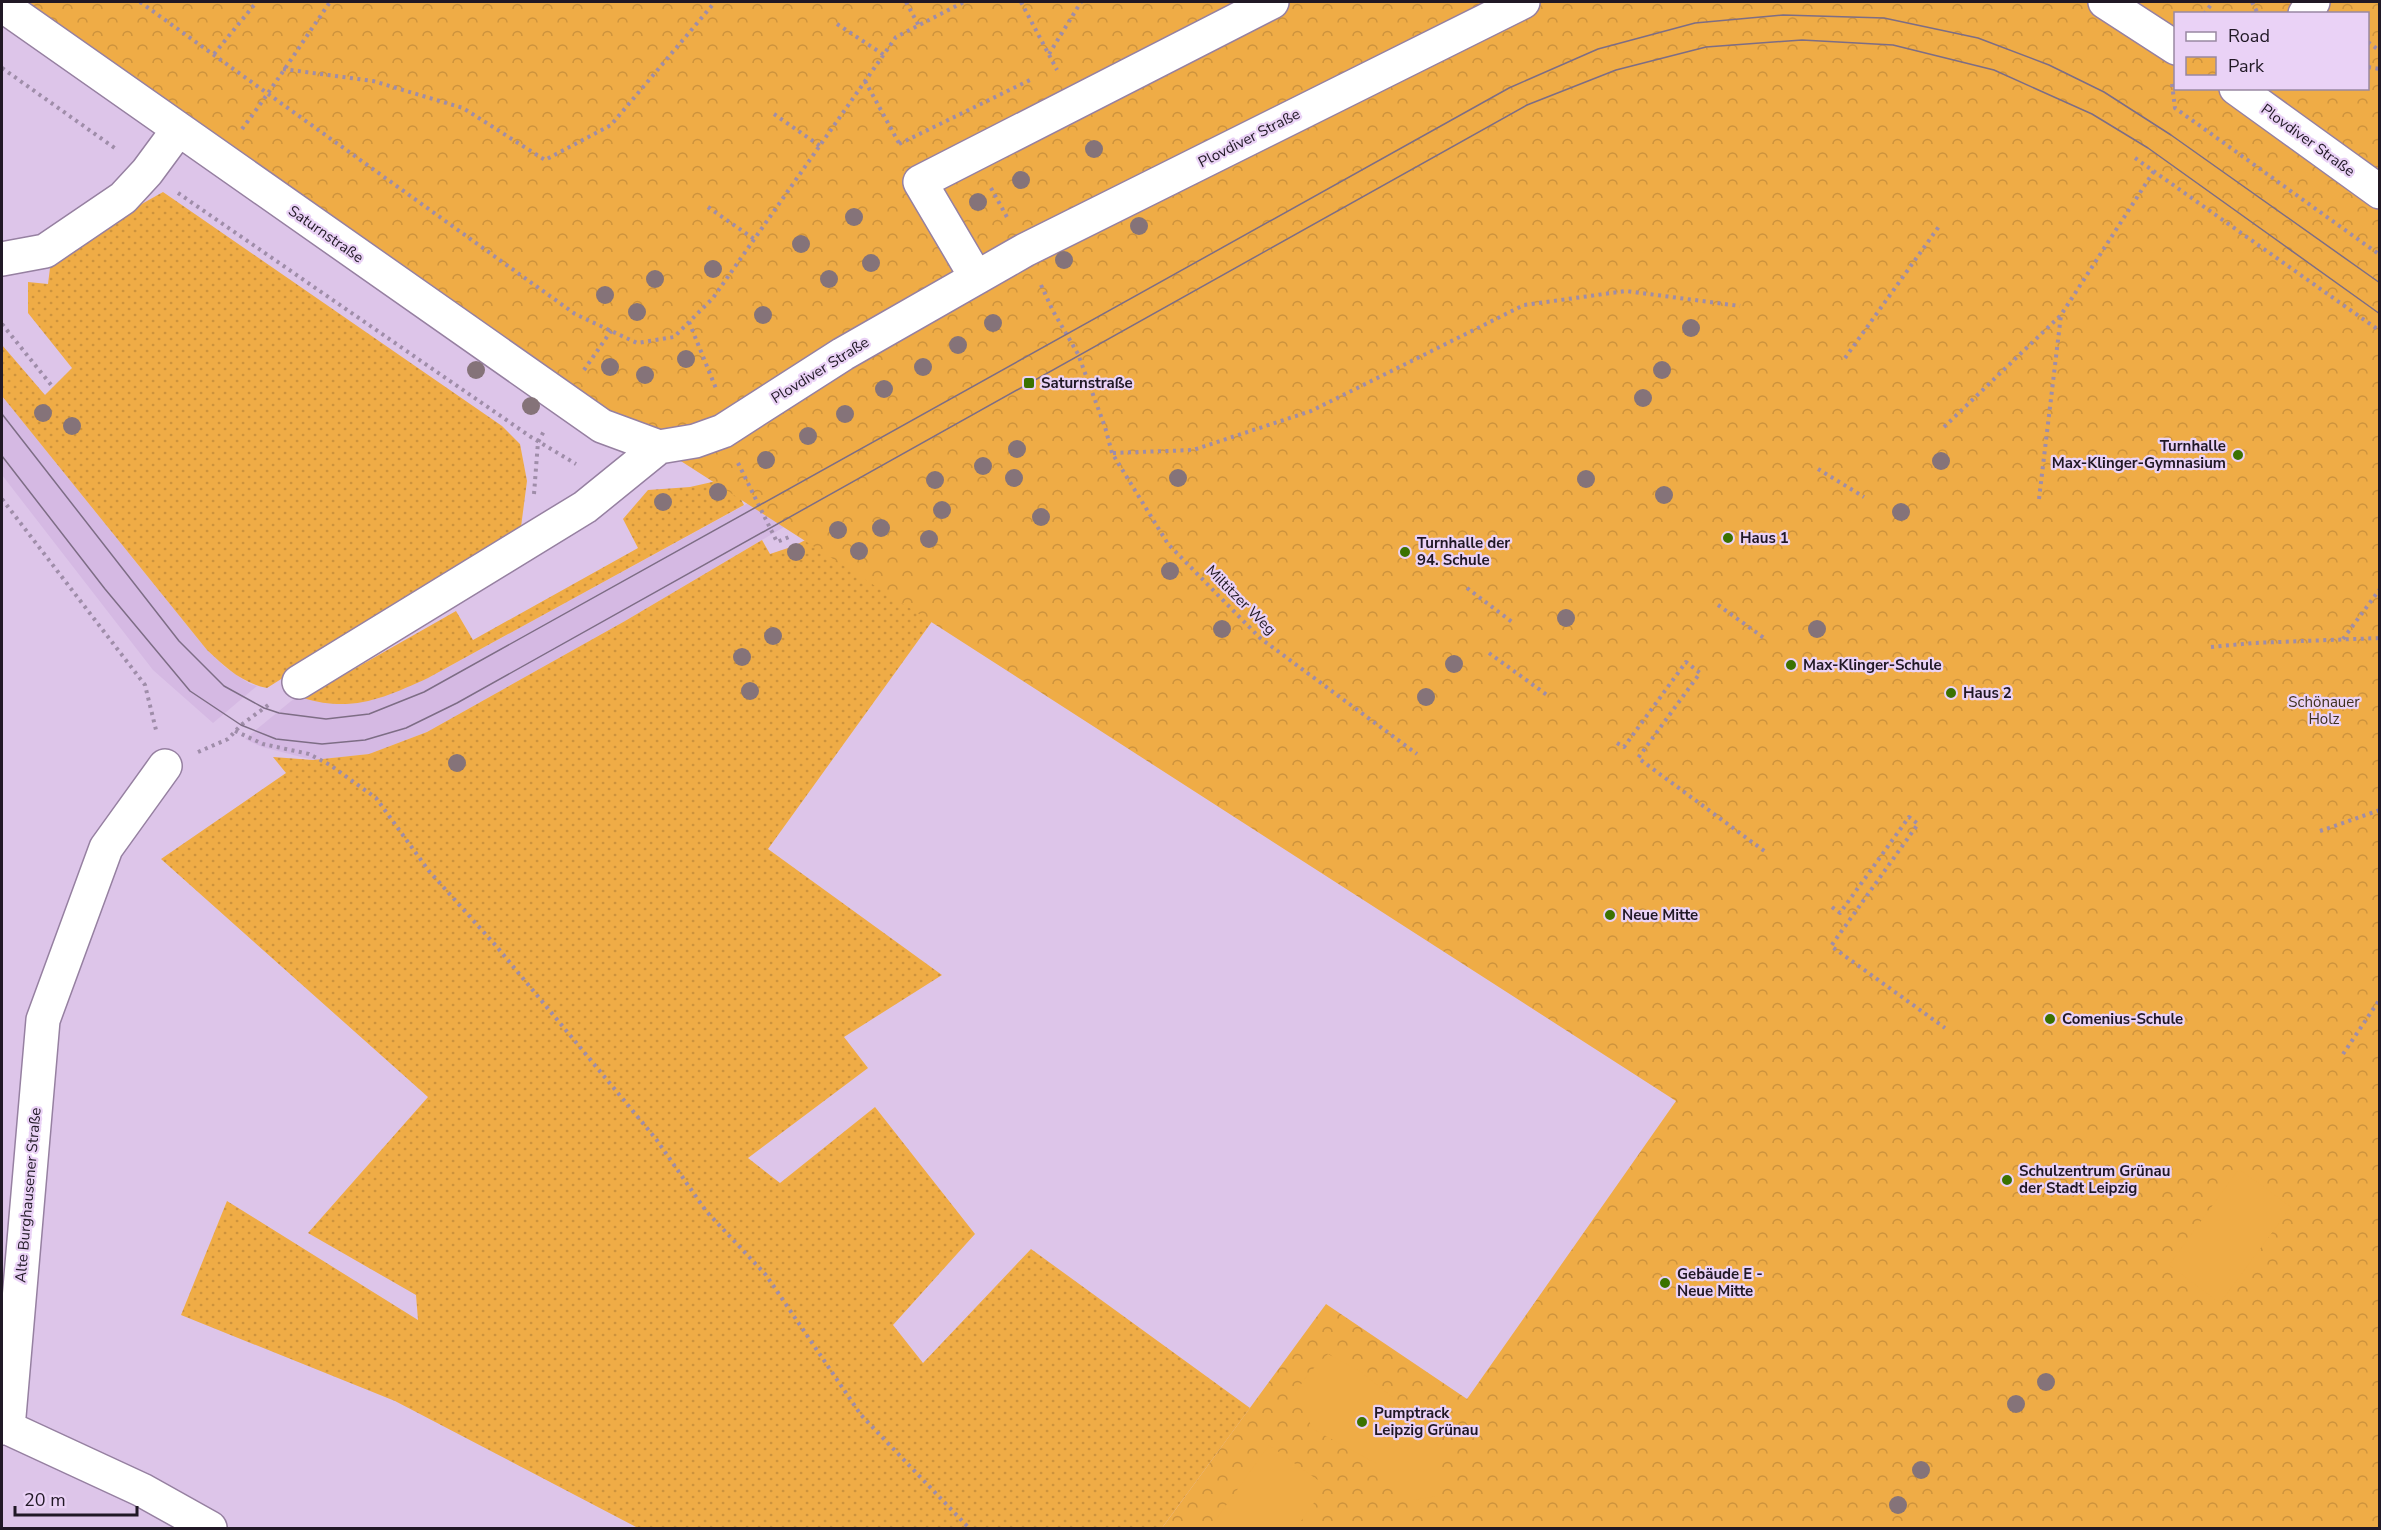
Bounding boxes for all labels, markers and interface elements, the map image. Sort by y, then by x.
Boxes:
legend [2174,12,2369,90]
text: Road [2228,24,2270,48]
text: Park [2228,54,2265,78]
street label: Plovdiver Straße [2257,99,2359,181]
street label: Plovdiver Straße [1195,104,1303,172]
street label: Saturnstraße [284,201,368,267]
street label: Plovdiver Straße [767,332,873,408]
place label: Saturnstraße [1041,373,1133,393]
marker: Saturnstraße [1022,376,1036,390]
place label: Turnhalle Max-Klinger-Gymnasium [2052,436,2226,473]
marker: Turnhalle Max-Klinger-Gymnasium [2231,448,2245,462]
place label: Haus 1 [1740,528,1789,548]
marker: Haus 1 [1721,531,1735,545]
place label: Turnhalle der 94. Schule [1417,533,1510,570]
marker: Turnhalle der 94. Schule [1398,545,1412,559]
street label: Miltitzer Weg [1202,561,1280,639]
place label: Max-Klinger-Schule [1803,655,1942,675]
marker: Max-Klinger-Schule [1784,658,1798,672]
place label: Haus 2 [1963,683,2012,703]
marker: Haus 2 [1944,686,1958,700]
park label: Schönauer Holz [2288,692,2360,729]
place label: Neue Mitte [1622,905,1698,925]
marker: Neue Mitte [1603,908,1617,922]
place label: Comenius-Schule [2062,1009,2183,1029]
marker: Comenius-Schule [2043,1012,2057,1026]
street label: Alte Burghausener Straße [10,1107,46,1283]
place label: Schulzentrum Grünau der Stadt Leipzig [2019,1161,2170,1198]
marker: Schulzentrum Grünau der Stadt Leipzig [2000,1173,2014,1187]
place label: Gebäude E - Neue Mitte [1677,1264,1763,1301]
marker: Gebäude E - Neue Mitte [1658,1276,1672,1290]
place label: Pumptrack Leipzig Grünau [1374,1403,1479,1440]
marker: Pumptrack Leipzig Grünau [1355,1415,1369,1429]
scale bar [15,1479,136,1517]
text: 20 m [24,1488,66,1512]

